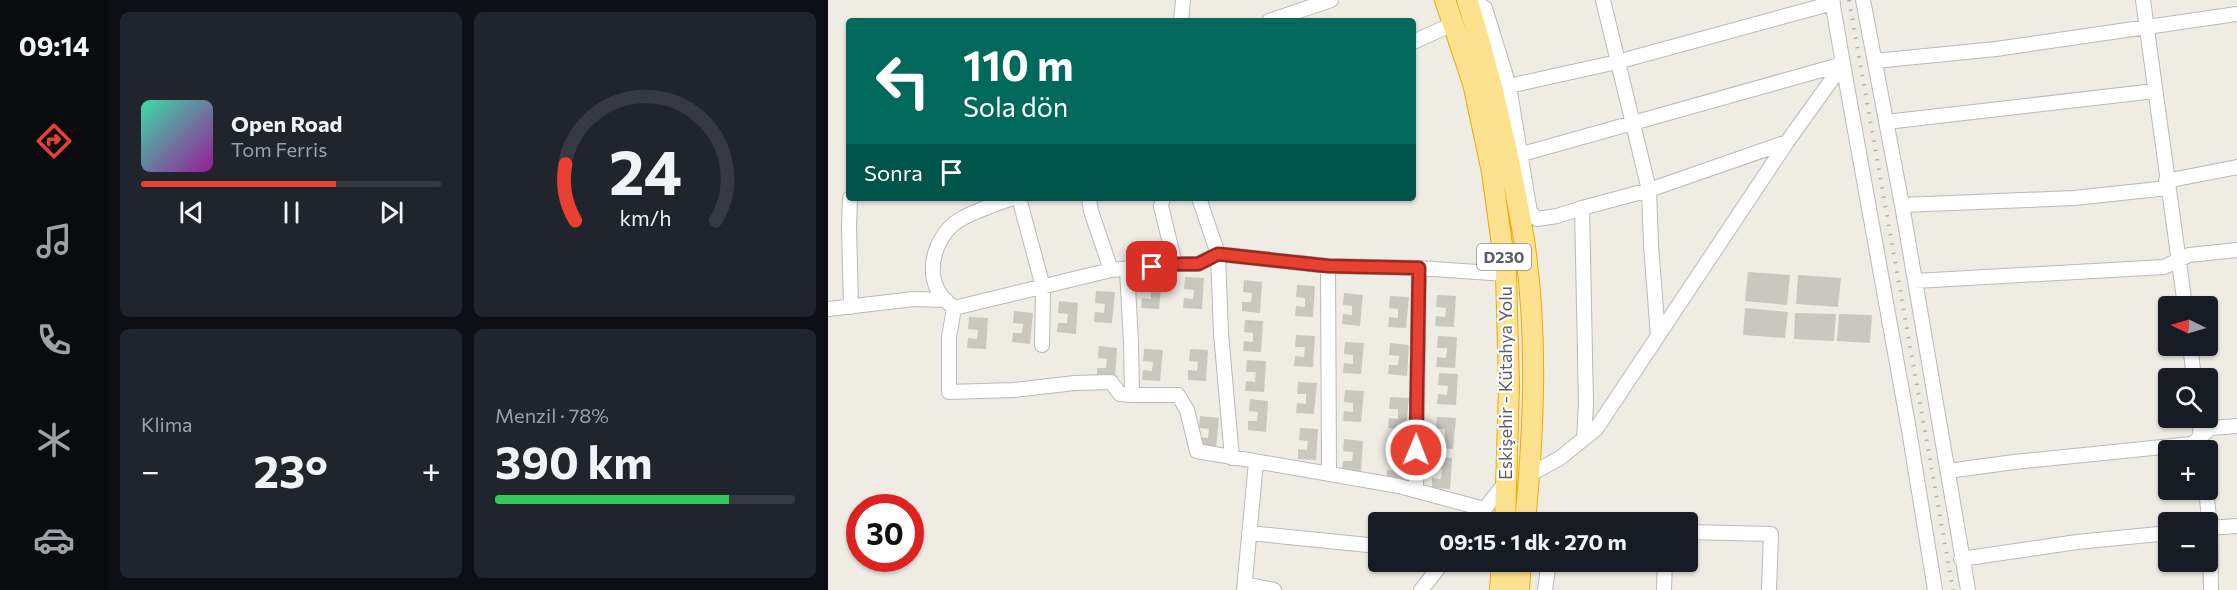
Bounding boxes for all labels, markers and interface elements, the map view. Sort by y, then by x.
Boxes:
text: 09:14 [19,29,89,62]
text: 110 m [963,38,1074,90]
icon: left [864,42,942,120]
text: Sola dön [963,90,1068,123]
text: Open Road [231,110,342,137]
icon: directions [33,120,75,162]
text: 24 [609,133,681,209]
text: Tom Ferris [231,137,327,161]
icon: arrive [935,156,968,189]
text: Sonra [864,159,923,186]
icon: previous [175,196,208,229]
icon: pause [275,196,308,229]
icon: next [375,196,408,229]
text: km/h [619,205,671,231]
icon: music [33,220,75,262]
pin [1126,241,1177,292]
road number: D230 [1477,244,1531,270]
icon: arrive [1135,250,1168,283]
street label: Eskişehir - Kütahya Yolu [1494,286,1516,480]
north arrow [2158,296,2218,356]
map controls [2158,296,2218,572]
icon: phone [33,319,75,361]
button: search [2158,368,2218,428]
text: Menzil · 78% [495,403,609,427]
text: Klima [141,412,193,436]
position arrow [1384,418,1448,482]
icon: climate [33,419,75,461]
text: 390 km [495,433,653,488]
button: + [2158,440,2218,500]
text: 23° [254,442,328,497]
text: − [141,449,160,490]
text: + [422,449,441,490]
speed limit sign: 30 [846,494,924,572]
button: − [2158,512,2218,572]
icon: car [33,519,75,561]
text: 09:15 · 1 dk · 270 m [1439,528,1627,555]

